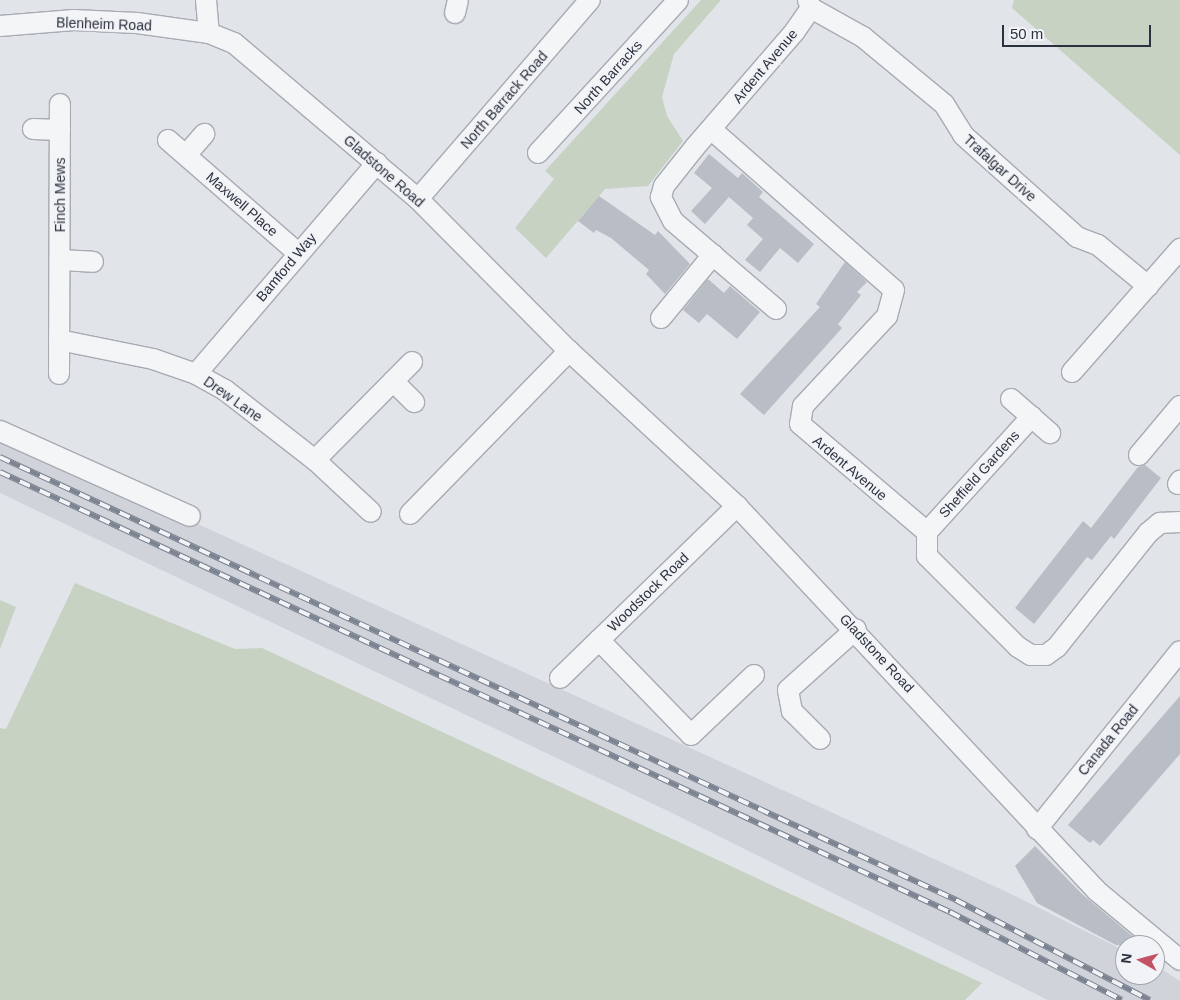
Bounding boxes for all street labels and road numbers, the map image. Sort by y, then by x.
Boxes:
street label: Blenheim Road [56,14,152,34]
street label: Ardent Avenue [729,25,801,107]
street label: North Barracks [571,37,645,117]
street label: North Barrack Road [457,48,551,152]
street label: Gladstone Road [340,131,428,211]
street label: Trafalgar Drive [960,131,1040,205]
street label: Finch Mews [52,158,68,232]
street label: Maxwell Place [203,168,281,240]
street label: Bamford Way [252,229,320,305]
street label: Drew Lane [200,373,266,425]
street label: Sheffield Gardens [935,427,1023,521]
street label: Ardent Avenue [809,432,891,504]
street label: Woodstock Road [604,549,692,635]
street label: Gladstone Road [836,610,918,696]
street label: Canada Road [1074,701,1142,779]

